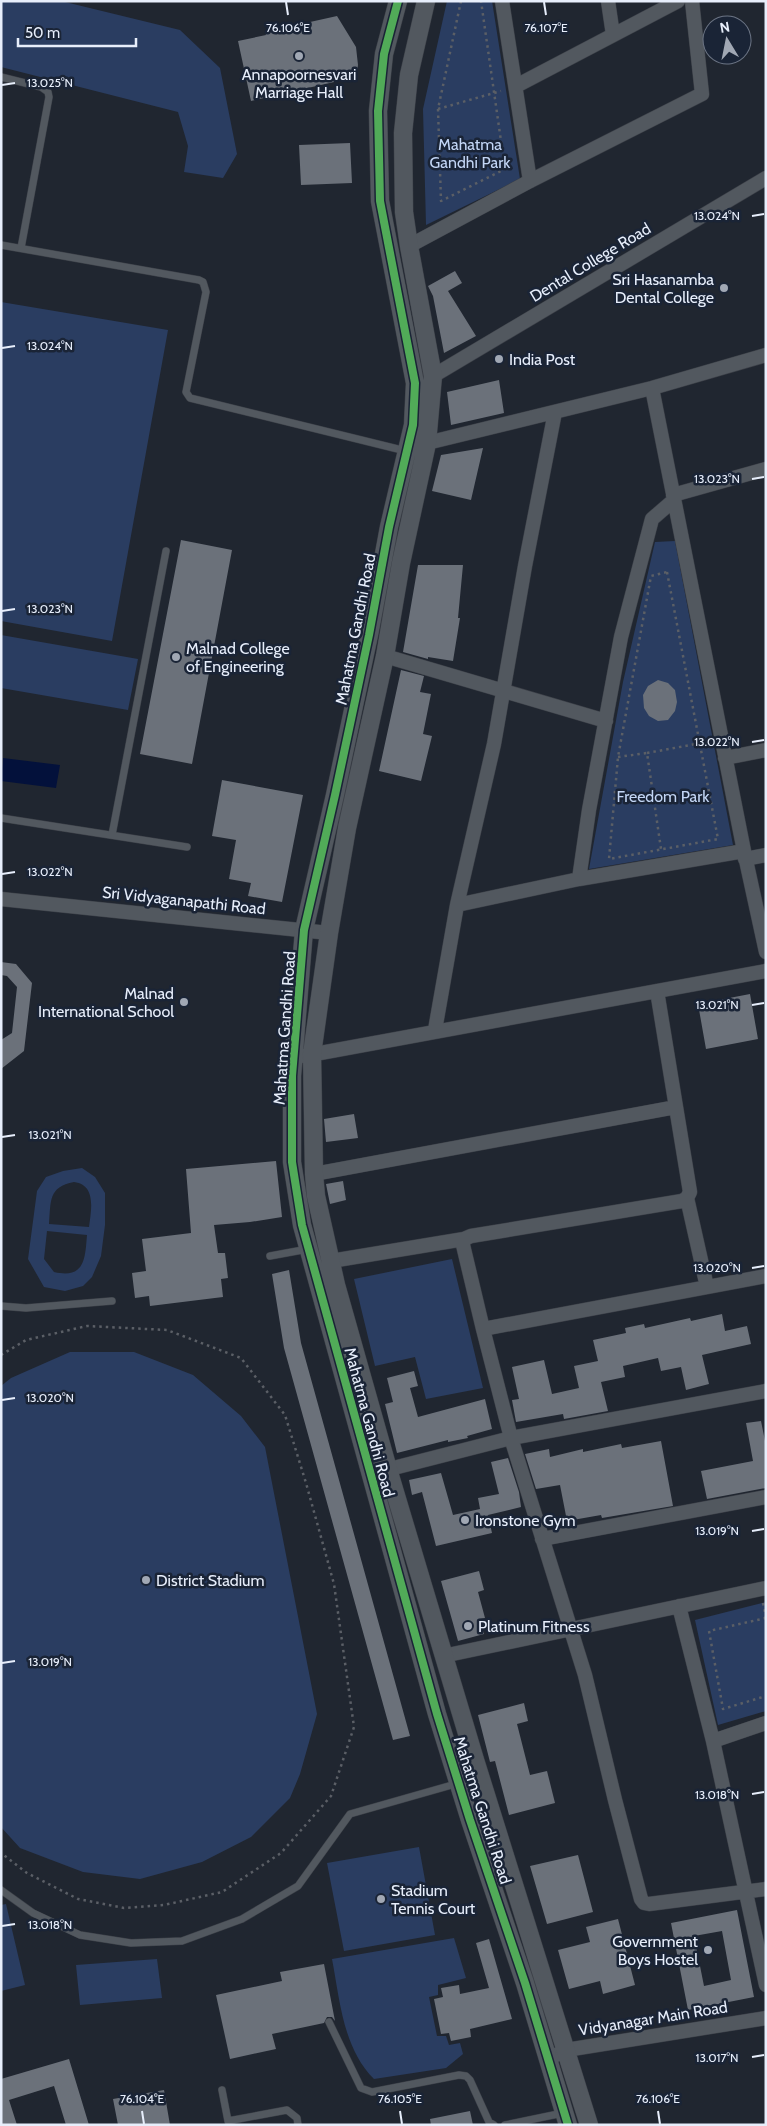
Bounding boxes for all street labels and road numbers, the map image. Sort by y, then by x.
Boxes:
street label: Dental College Road [526,219,654,306]
street label: Mahatma Gandhi Road [331,552,380,707]
street label: Sri Vidyaganapathi Road [101,882,267,919]
street label: Mahatma Gandhi Road [270,951,299,1106]
street label: Mahatma Gandhi Road [340,1345,399,1499]
street label: Mahatma Gandhi Road [450,1734,515,1886]
street label: Vidyanagar Main Road [577,1997,729,2040]

